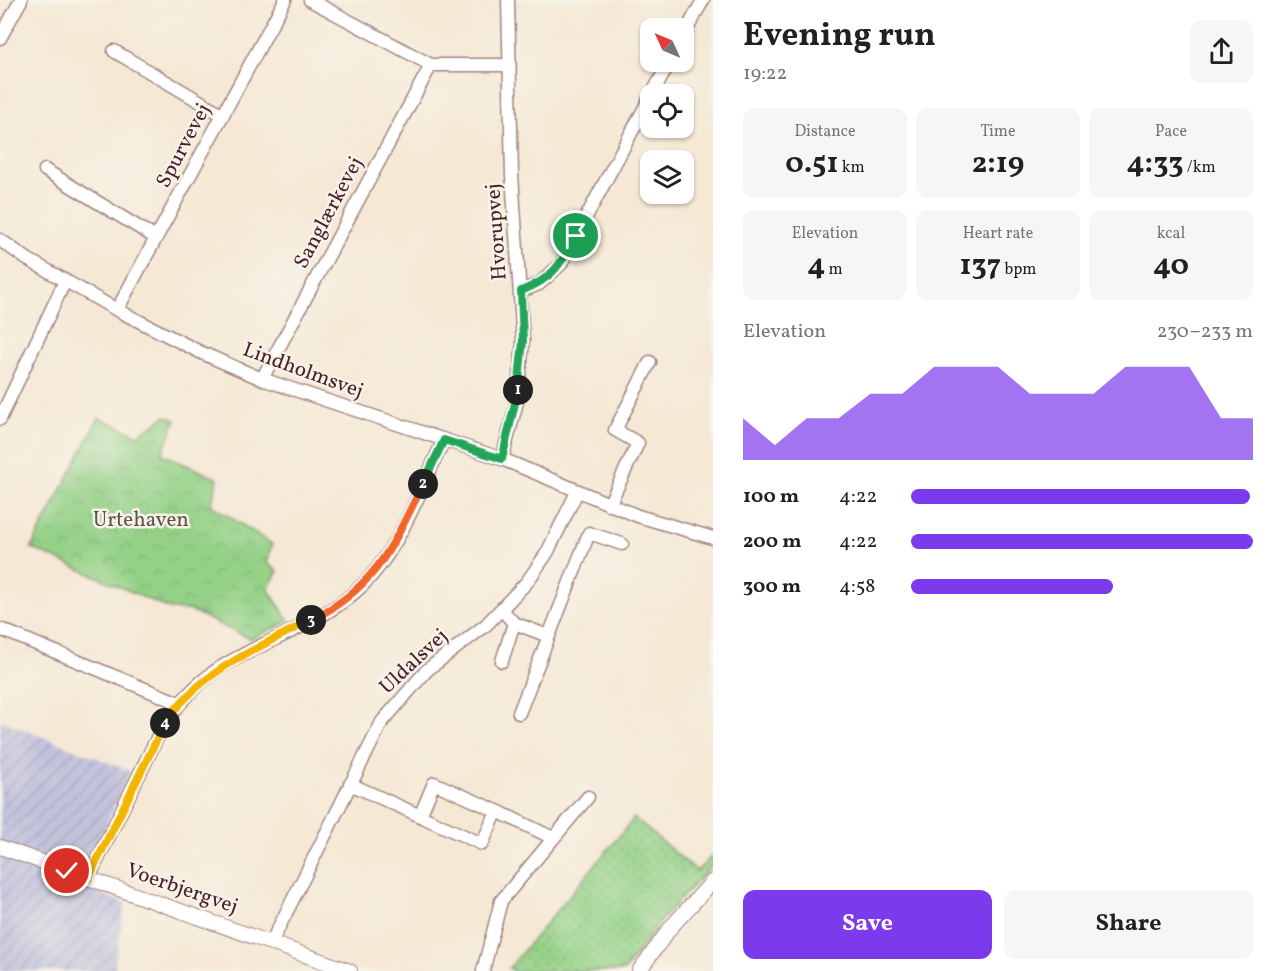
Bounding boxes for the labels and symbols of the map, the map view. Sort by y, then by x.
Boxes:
north arrow [640,18,694,72]
street label: Spurvevej [150,99,218,193]
street label: Sanglærkevej [287,152,371,274]
street label: Hvorupvej [479,183,515,281]
pin [550,210,601,261]
street label: Lindholmsvej [239,336,367,406]
pin: 1 [503,375,533,405]
pin: 2 [408,469,438,499]
park label: Urtehaven [93,506,189,535]
pin: 3 [296,605,326,635]
street label: Uldalsvej [373,623,455,701]
pin: 4 [150,708,180,738]
pin [41,845,92,896]
street label: Voerbjergvej [122,856,242,922]

